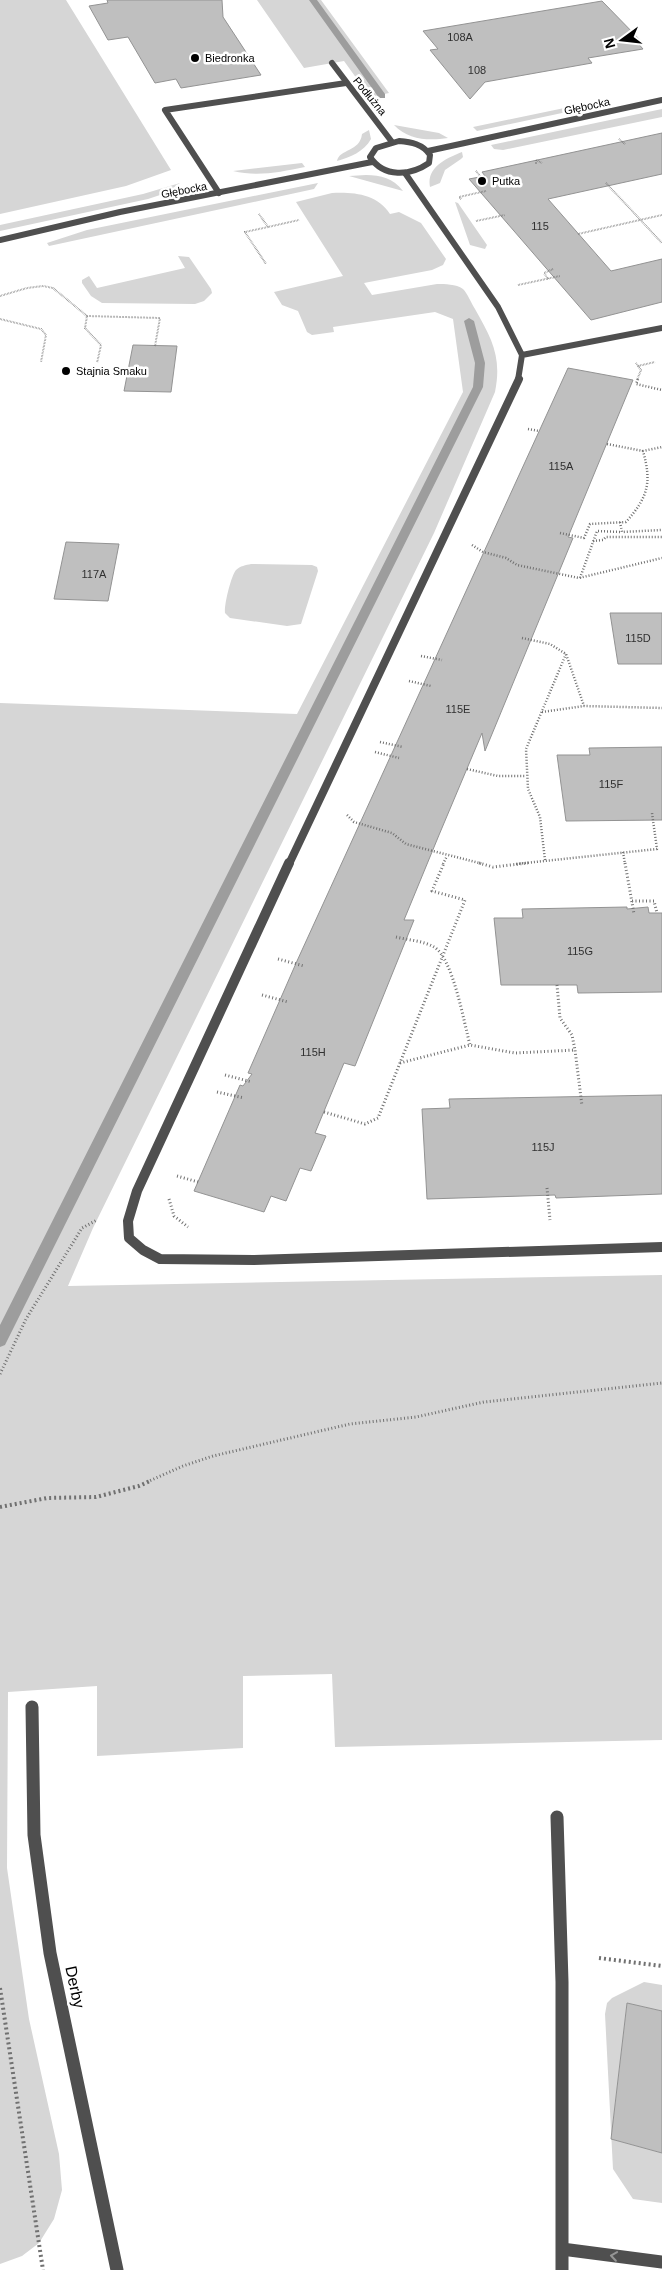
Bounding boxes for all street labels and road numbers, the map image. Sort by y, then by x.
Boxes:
street label: Podłużna [351,74,390,118]
street label: Głębocka [563,95,612,117]
street label: Głębocka [160,180,209,200]
street label: Derby [62,1964,88,2010]

